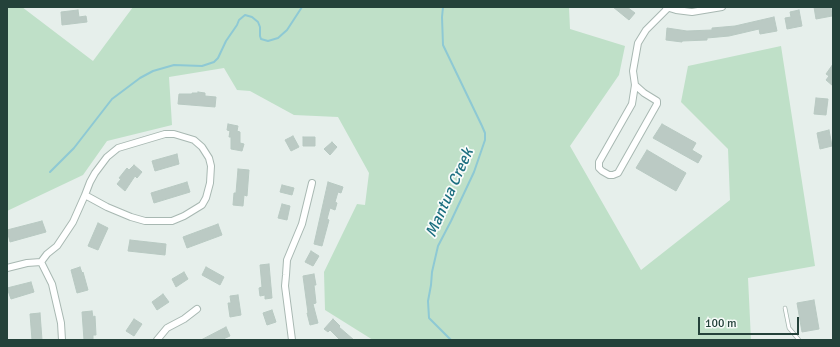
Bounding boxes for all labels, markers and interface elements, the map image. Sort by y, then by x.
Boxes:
water label: Mantua Creek [422,146,478,240]
scale bar [700,309,801,335]
text: 100 m [705,316,737,331]

